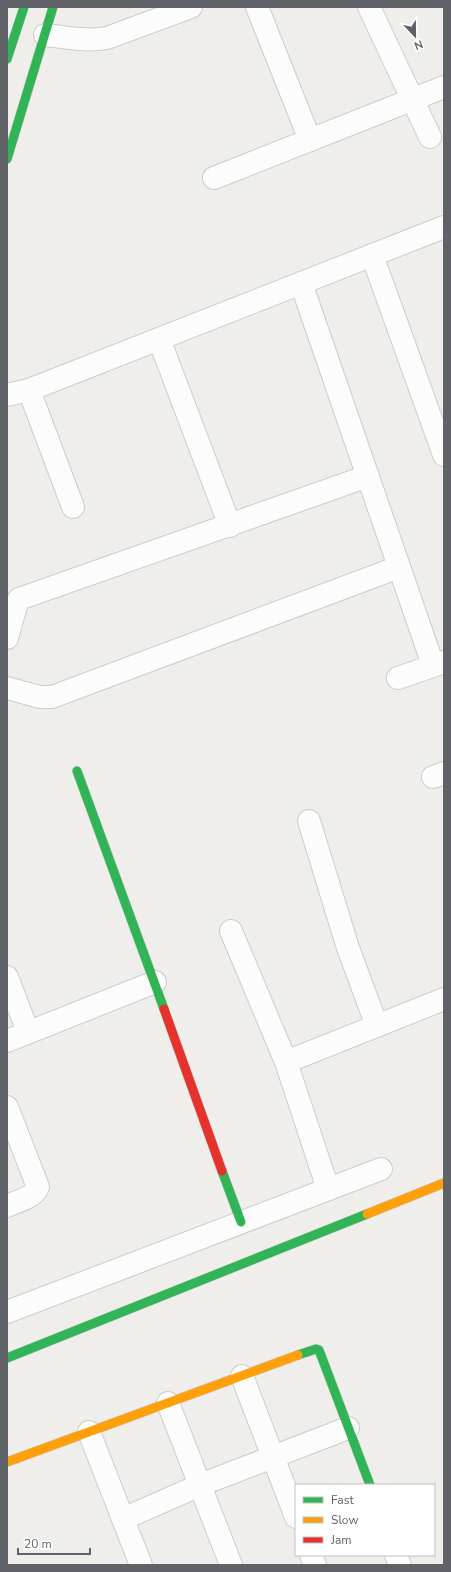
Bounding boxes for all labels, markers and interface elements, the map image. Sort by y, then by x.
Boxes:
north arrow [395,16,435,56]
text: N [412,36,425,53]
legend [295,1484,435,1556]
text: Fast [331,1492,354,1508]
text: Slow [331,1512,359,1528]
scale bar [18,1530,90,1556]
text: Jam [330,1532,352,1548]
text: 20 m [24,1536,52,1552]

